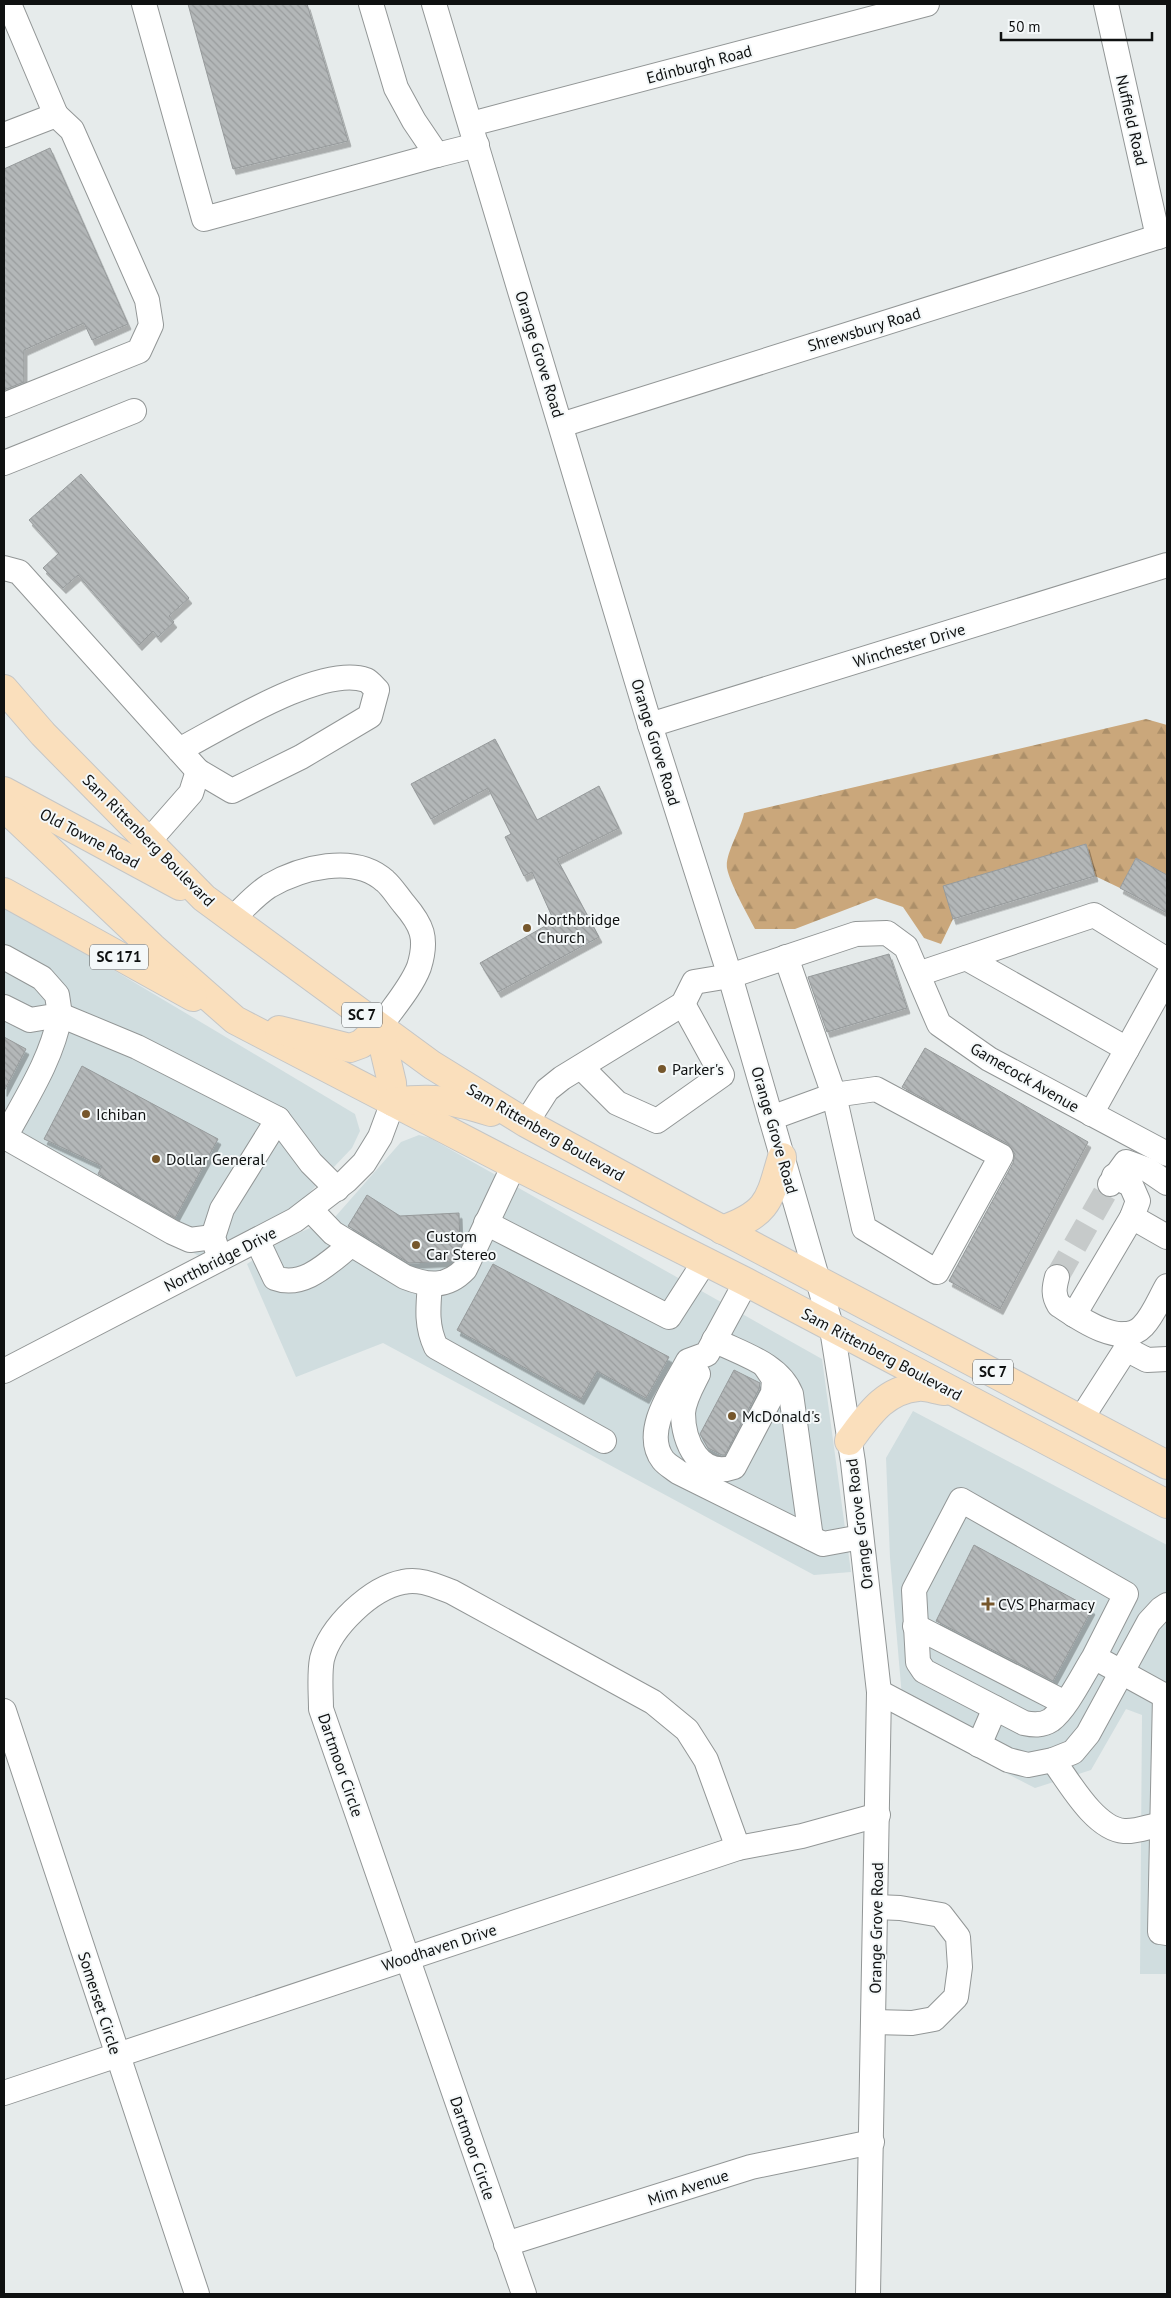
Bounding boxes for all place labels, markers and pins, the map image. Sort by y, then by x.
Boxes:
place label: Northbridge Church [537,909,620,947]
marker: Northbridge Church [521,922,533,934]
place label: Parker's [672,1059,724,1079]
marker: Parker's [656,1063,668,1075]
place label: Ichiban [96,1104,146,1124]
marker: Ichiban [80,1108,92,1120]
place label: Dollar General [166,1149,265,1169]
marker: Dollar General [150,1153,162,1165]
place label: Custom Car Stereo [426,1226,496,1264]
marker: Custom Car Stereo [410,1239,422,1251]
place label: McDonald's [742,1406,820,1426]
marker: McDonald's [726,1410,738,1422]
place label: CVS Pharmacy [998,1594,1096,1614]
marker: CVS Pharmacy [982,1598,994,1610]

